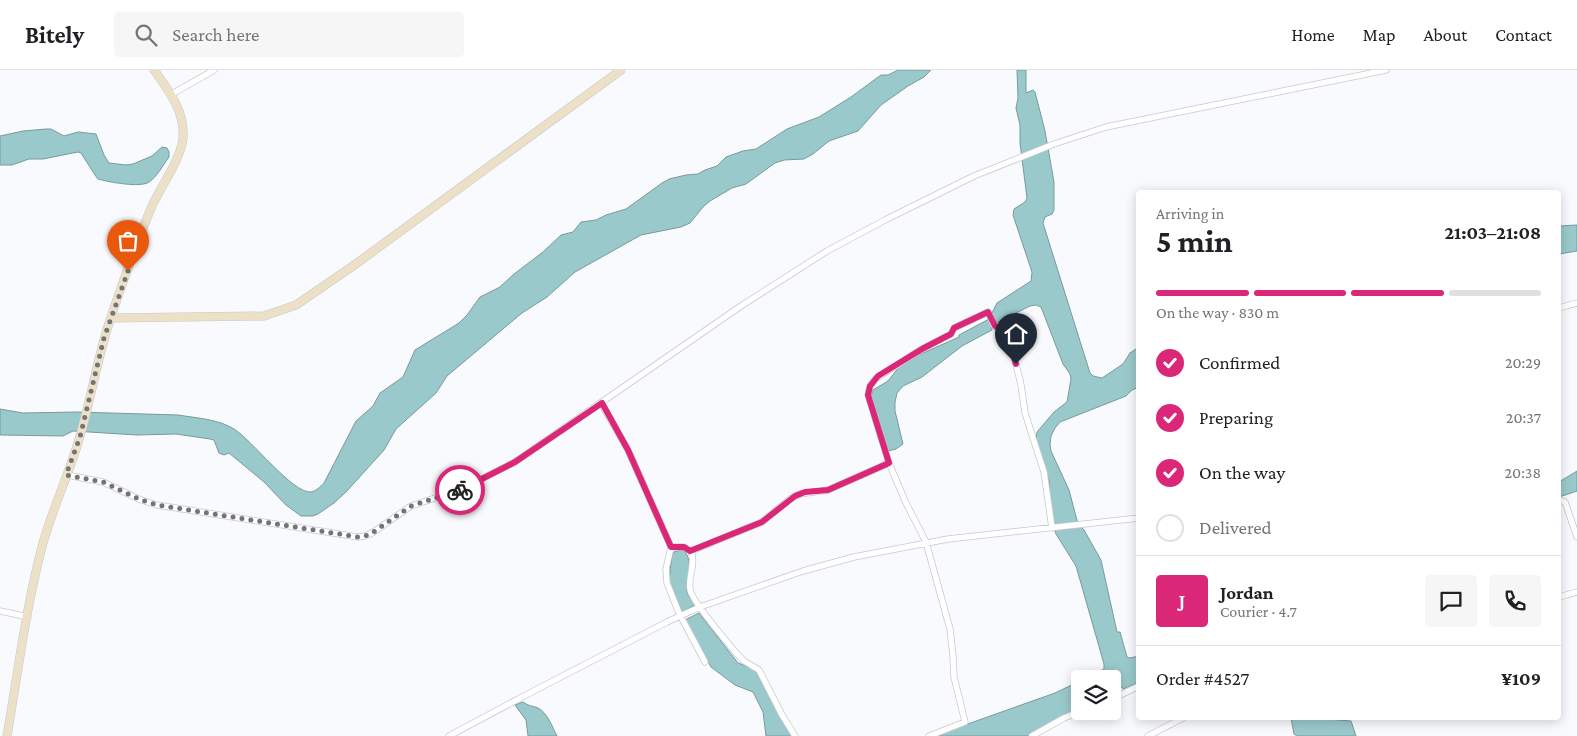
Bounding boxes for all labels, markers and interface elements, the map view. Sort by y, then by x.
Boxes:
search box [114,12,464,57]
text: Bitely [25,21,84,48]
icon: search [132,21,160,49]
text: Search here [172,24,259,45]
text: Home [1292,25,1335,45]
text: Map [1363,25,1395,45]
text: About [1423,25,1467,45]
text: Contact [1495,25,1552,45]
text: Arriving in [1156,205,1224,222]
pin [107,220,149,271]
text: 21:03–21:08 [1444,222,1541,243]
text: 5 min [1156,223,1233,259]
icon: bag [114,227,142,255]
text: On the way · 830 m [1156,304,1279,321]
pin [995,313,1037,364]
icon: home [1002,320,1030,348]
icon: check [1156,349,1184,377]
text: Confirmed [1199,352,1280,373]
text: 20:29 [1505,354,1541,371]
icon: check [1156,404,1184,432]
text: Preparing [1199,407,1273,428]
text: 20:37 [1506,409,1541,426]
icon: check [1156,459,1184,487]
text: On the way [1199,462,1285,483]
text: 20:38 [1504,464,1541,481]
courier [435,465,485,515]
icon: bike [446,476,474,504]
text: Delivered [1199,517,1272,538]
button: chat [1425,575,1477,627]
button: phone [1489,575,1541,627]
text: Jordan [1220,582,1274,603]
text: J [1179,590,1185,611]
text: Courier · 4.7 [1220,603,1297,620]
text: Order #4527 [1156,668,1249,689]
text: ¥109 [1501,668,1541,689]
map controls [1071,670,1121,720]
button: layers [1071,670,1121,720]

